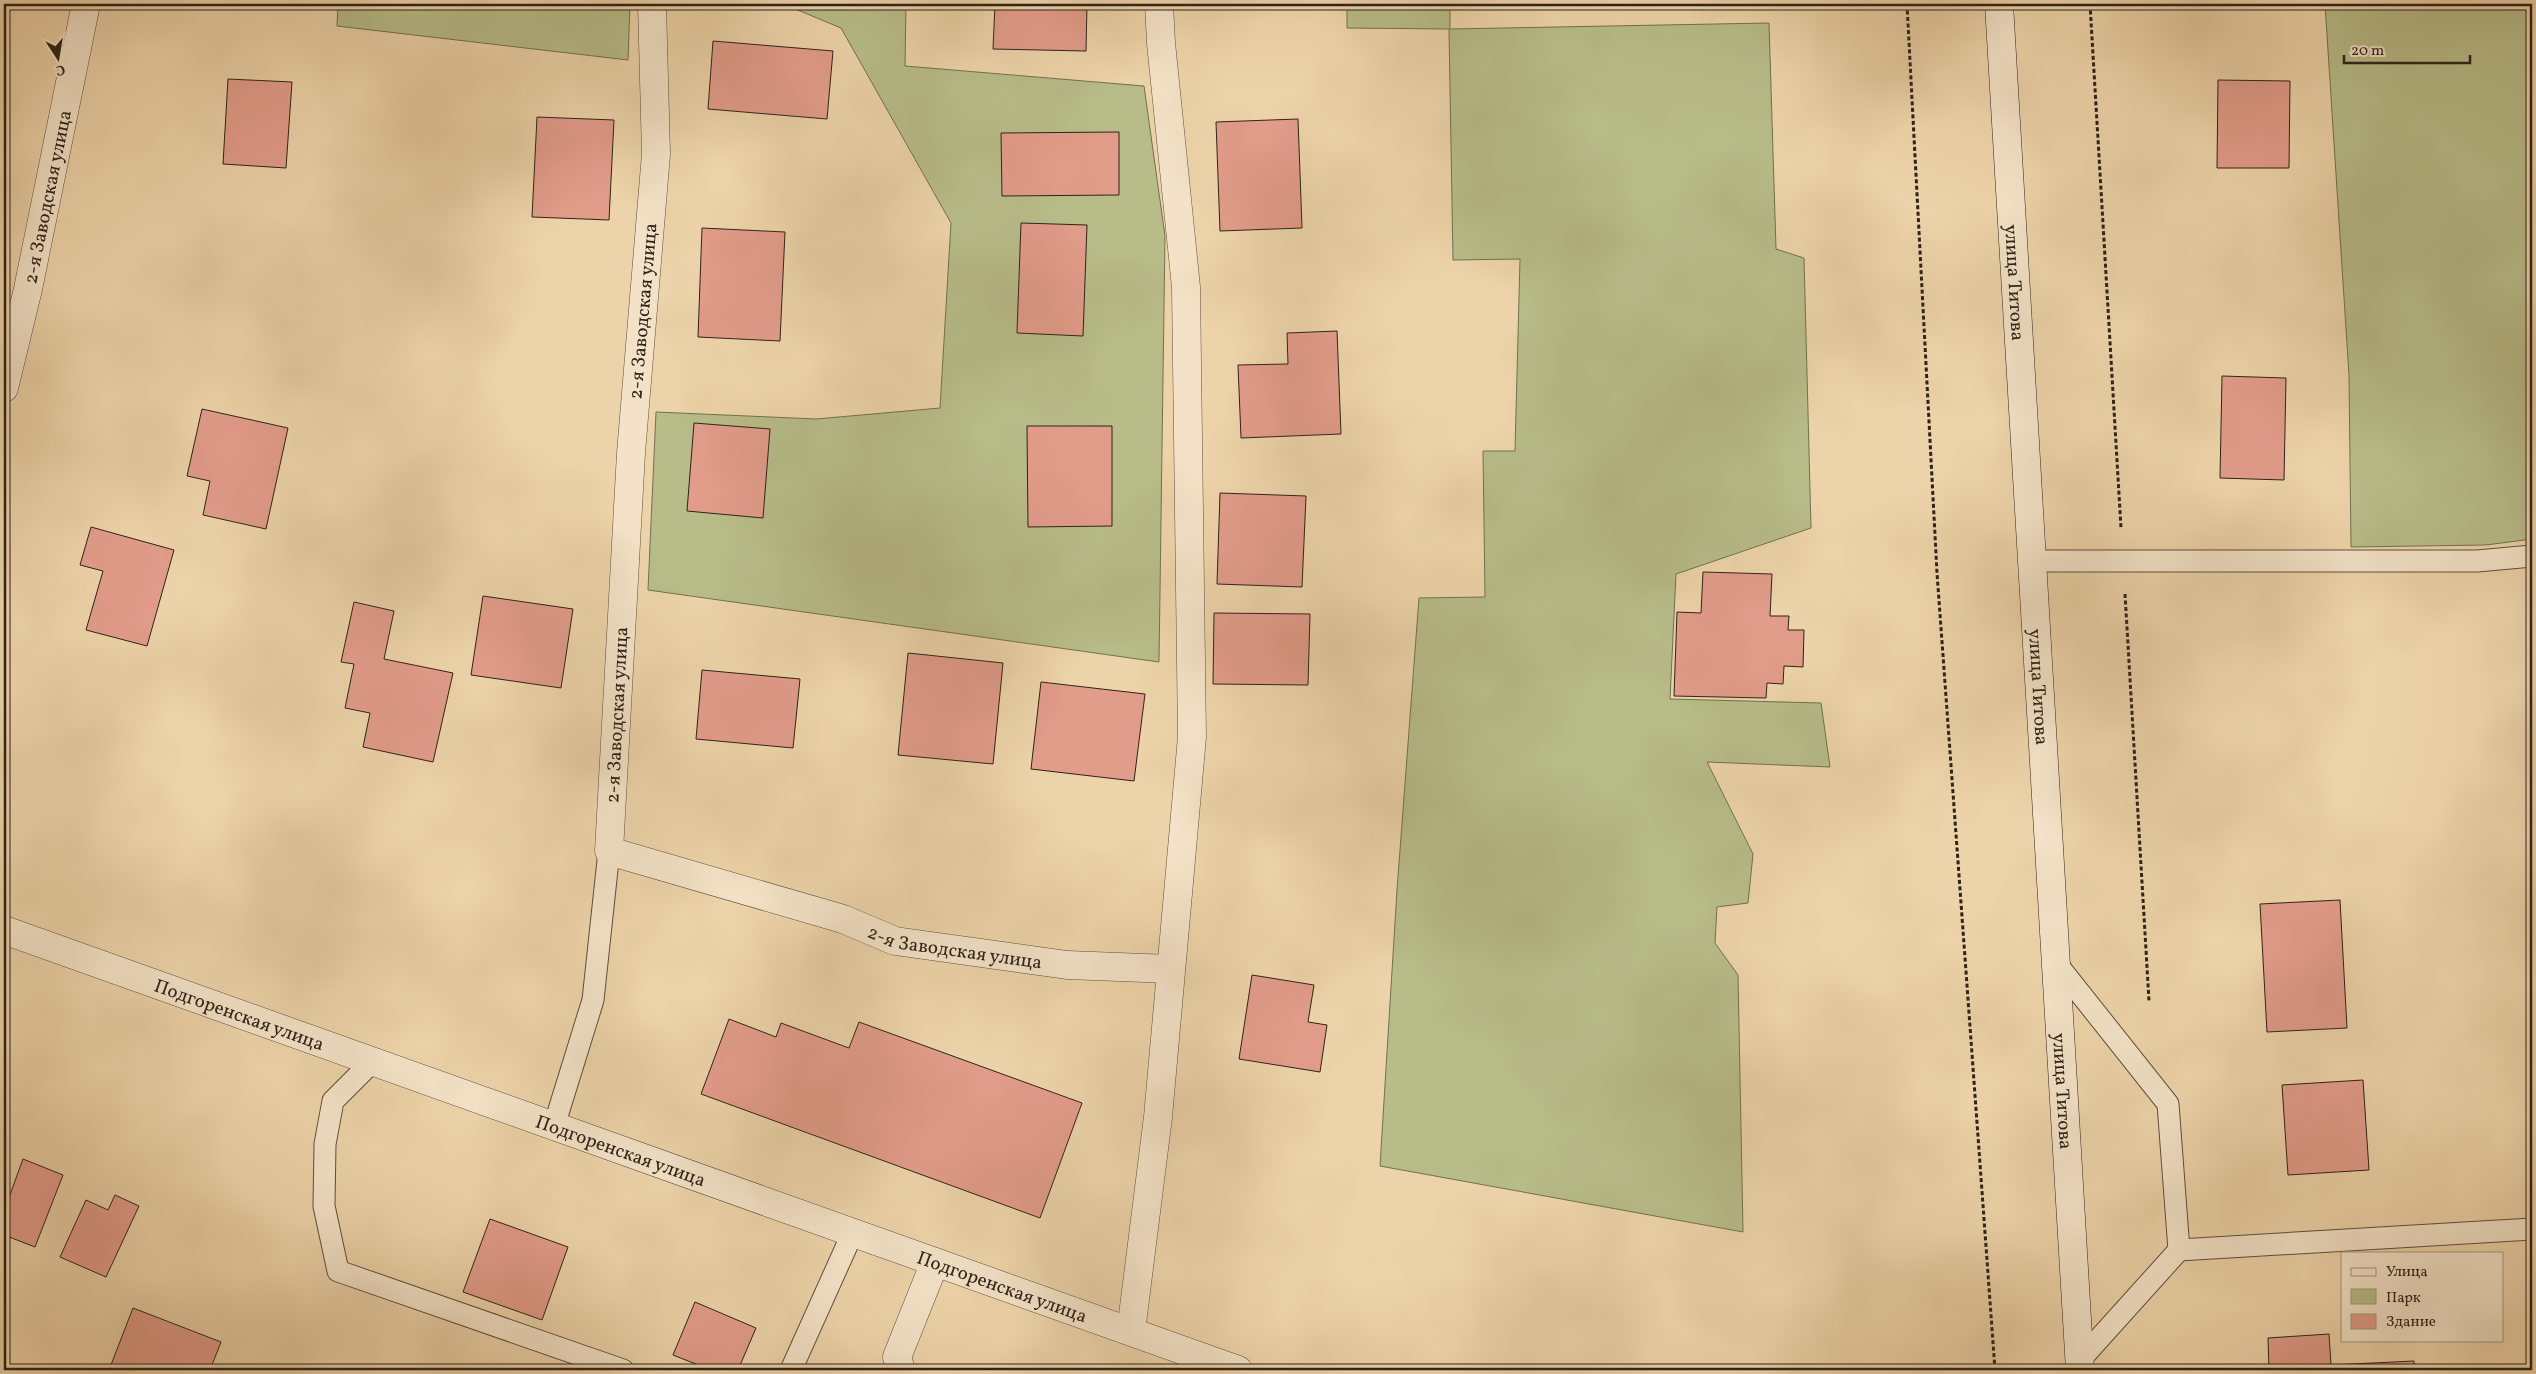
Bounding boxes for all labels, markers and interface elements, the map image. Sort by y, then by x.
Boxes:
north arrow [32,32,82,82]
scale bar [2344,32,2470,64]
text: 20 m [2351,41,2384,62]
text: С [54,59,67,79]
street label: 2-я Заводская улица [18,108,79,286]
street label: 2-я Заводская улица [623,222,665,400]
street label: улица Титова [1997,224,2030,342]
street label: 2-я Заводская улица [600,626,636,804]
street label: улица Титова [2021,628,2054,746]
street label: 2-я Заводская улица [863,920,1044,976]
street label: Подгоренская улица [150,974,327,1058]
street label: улица Титова [2045,1032,2078,1150]
street label: Подгоренская улица [532,1110,709,1194]
street label: Подгоренская улица [913,1246,1090,1330]
legend [2341,1252,2504,1342]
text: Улица [2386,1262,2428,1283]
text: Парк [2386,1288,2421,1309]
text: Здание [2386,1312,2436,1333]

